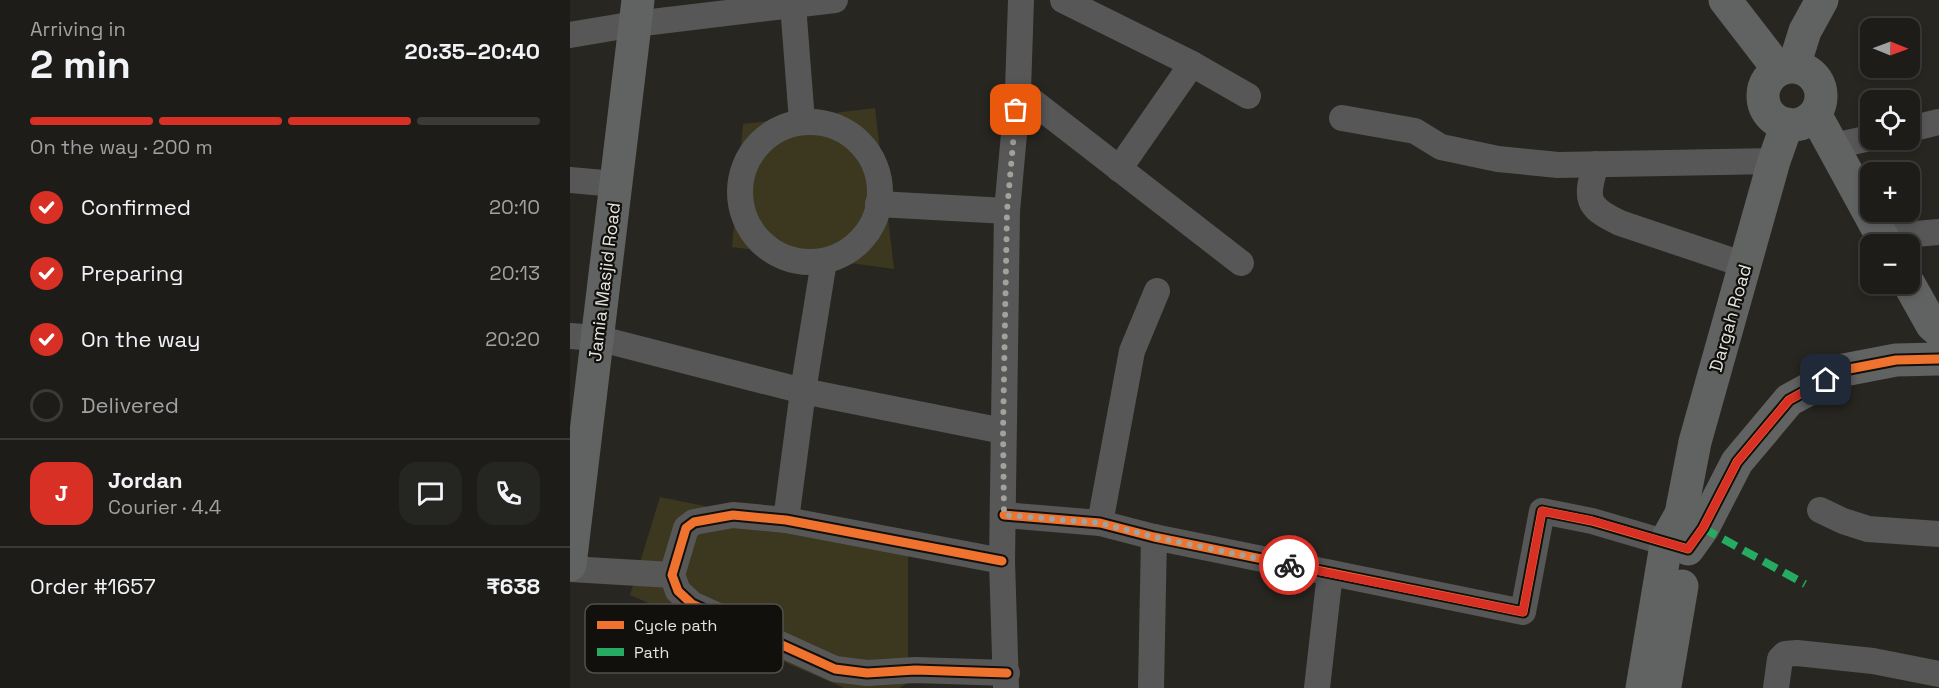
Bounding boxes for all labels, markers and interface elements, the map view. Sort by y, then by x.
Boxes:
text: Arriving in [30,16,126,42]
north arrow [1860,18,1920,78]
map controls [1860,18,1920,294]
text: 20:35–20:40 [405,37,540,65]
text: 2 min [30,40,131,89]
pin [990,84,1041,135]
button: locate [1860,90,1920,150]
icon: bag [999,93,1032,126]
text: On the way · 200 m [30,134,213,160]
button: + [1860,162,1920,222]
icon: check [30,191,63,224]
text: Confirmed [81,193,191,221]
text: 20:10 [489,194,540,220]
street label: Jamia Masjid Road [583,201,625,363]
button: − [1860,234,1920,294]
icon: check [30,257,63,290]
text: Preparing [81,259,183,287]
text: 20:13 [490,260,540,286]
street label: Dargah Road [1704,262,1756,374]
icon: check [30,323,63,356]
text: On the way [81,325,200,353]
text: 20:20 [485,326,540,352]
pin [1800,354,1851,405]
icon: home [1809,363,1842,396]
text: Delivered [81,391,179,419]
button: chat [399,462,462,525]
button: phone [477,462,540,525]
text: Jordan [108,466,183,494]
text: J [55,479,68,507]
text: Courier · 4.4 [108,494,221,520]
courier [1259,535,1319,595]
icon: bike [1273,549,1306,582]
text: Order #1657 [30,572,156,600]
text: ₹638 [486,572,540,600]
legend [585,604,783,673]
text: Cycle path [634,615,717,636]
text: Path [634,642,669,663]

